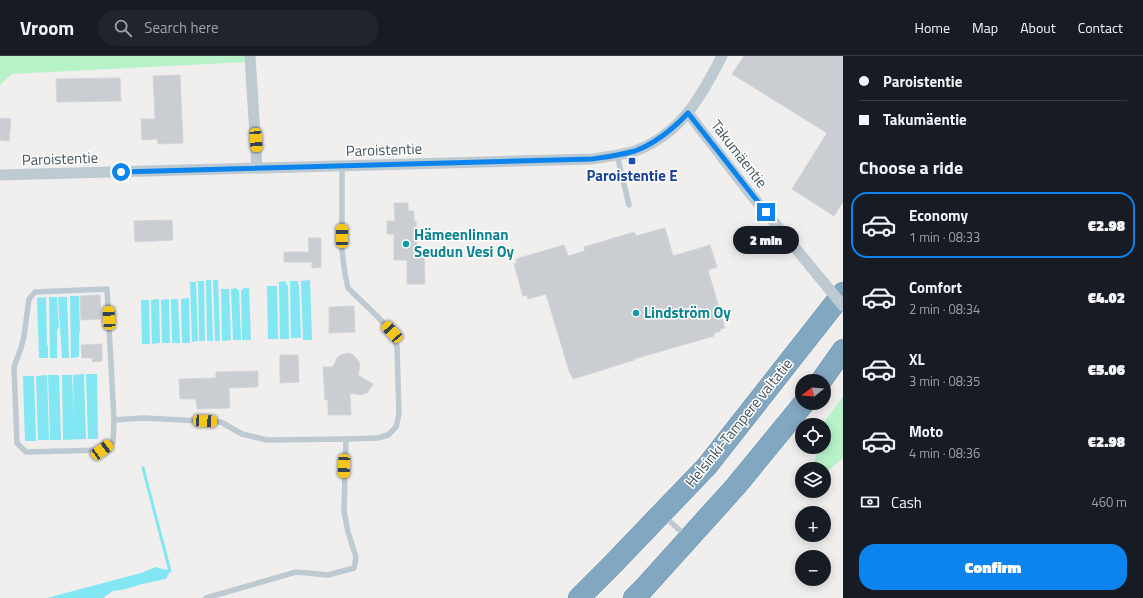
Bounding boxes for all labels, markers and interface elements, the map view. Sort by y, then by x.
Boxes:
search box [98,10,378,46]
text: Vroom [20,13,74,42]
text: Search here [144,16,219,39]
icon: search [112,17,134,39]
text: Home [915,17,950,38]
text: Map [972,17,998,38]
text: About [1020,17,1056,38]
text: Contact [1078,17,1123,38]
text: Paroistentie [883,70,962,93]
text: Takumäentie [883,108,967,131]
street label: Takumäentie [705,115,773,193]
car [249,128,263,152]
street label: Paroistentie [345,137,423,162]
street label: Paroistentie [21,146,99,171]
text: Choose a ride [859,154,963,181]
marker: Paroistentie E [627,156,637,166]
route start [112,163,130,181]
place label: Paroistentie E [587,164,677,187]
route end [757,203,775,221]
text: Economy [909,204,968,227]
icon: car [861,207,897,243]
text: €2.98 [1088,214,1125,237]
place label: Hämeenlinnan Seudun Vesi Oy [414,223,515,263]
car [336,224,348,248]
callout: 2 min [733,226,799,254]
text: 1 min · 08:33 [909,227,980,247]
text: 2 min [750,230,782,250]
marker: Hämeenlinnan Seudun Vesi Oy [401,239,411,249]
text: Comfort [909,276,962,299]
icon: car [861,279,897,315]
text: €4.02 [1088,286,1125,309]
text: 2 min · 08:34 [909,299,980,319]
place label: Lindström Oy [644,301,731,324]
car [102,306,116,330]
marker: Lindström Oy [631,308,641,318]
car [380,319,404,345]
text: XL [909,348,925,371]
icon: car [861,351,897,387]
street label: Helsinki-Tampere valtatie [679,353,798,492]
text: €5.06 [1088,358,1125,381]
text: 3 min · 08:35 [909,371,980,391]
north arrow [795,374,831,410]
map controls [795,374,831,586]
car [193,414,217,428]
button: locate [795,418,831,454]
text: Moto [909,420,943,443]
icon: car [861,423,897,459]
text: €2.98 [1088,430,1125,453]
car [89,438,115,462]
text: 4 min · 08:36 [909,443,980,463]
car [338,454,350,478]
button: layers [795,462,831,498]
icon: cash [859,491,881,513]
text: Cash [891,491,922,514]
text: 460 m [1091,492,1127,512]
button: + [795,506,831,542]
button: Confirm [859,544,1127,590]
button: − [795,550,831,586]

